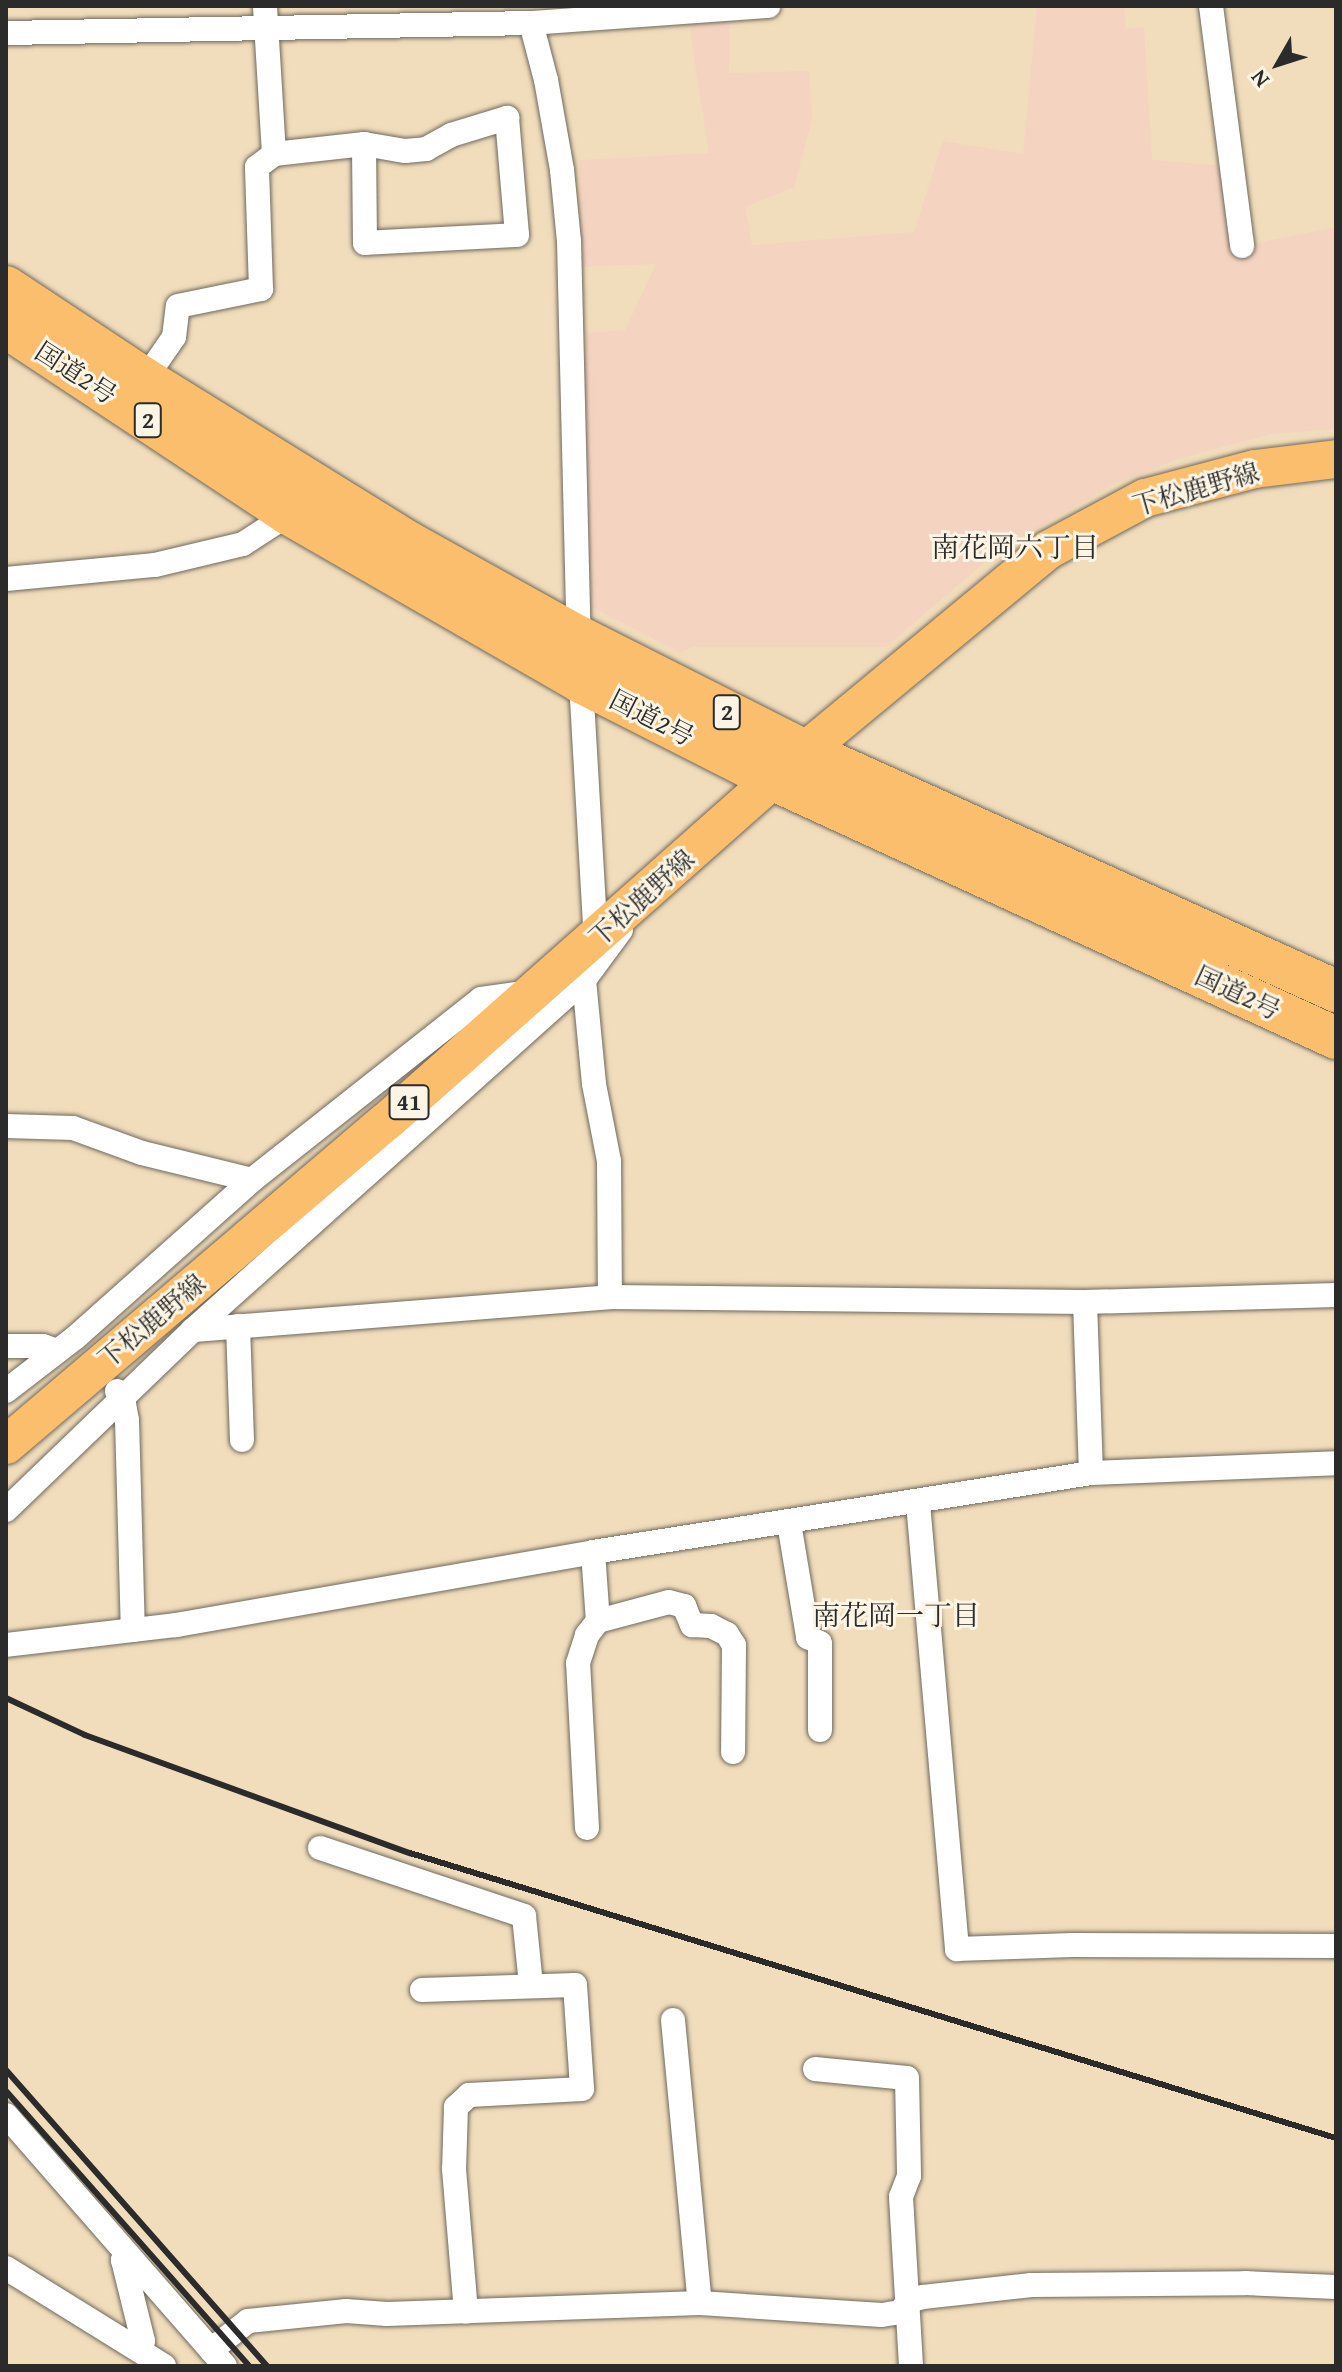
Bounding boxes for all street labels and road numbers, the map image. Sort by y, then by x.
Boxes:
street label: 国道2号 [30,335,122,411]
road number: 2 [132,400,164,440]
street label: 下松鹿野線 [1129,456,1263,522]
street label: 国道2号 [605,684,699,752]
road number: 2 [711,692,743,732]
street label: 下松鹿野線 [583,843,701,953]
street label: 国道2号 [1190,960,1286,1026]
road number: 41 [387,1082,431,1122]
street label: 下松鹿野線 [92,1267,212,1375]

